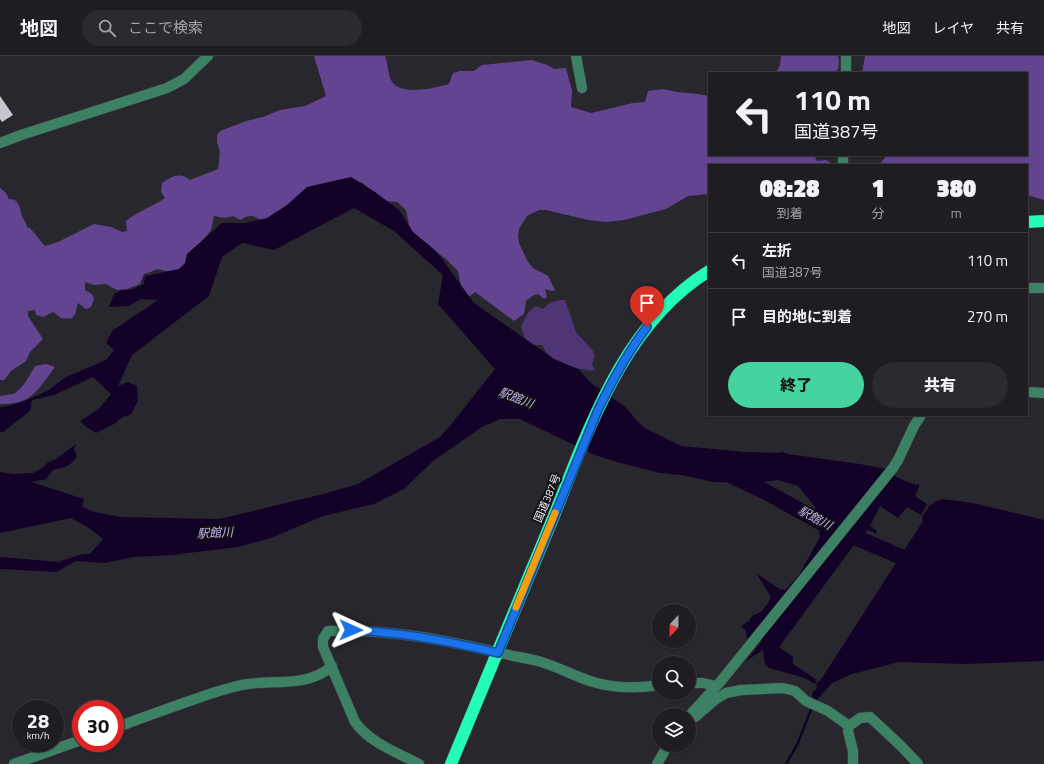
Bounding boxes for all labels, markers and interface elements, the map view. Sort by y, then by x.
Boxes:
search box [82,10,362,46]
text: 地図 [20,13,58,42]
text: ここで検索 [128,16,203,39]
icon: search [96,17,118,39]
text: 地図 [882,17,910,38]
text: レイヤ [932,17,974,38]
text: 共有 [996,17,1024,38]
text: 110 m [794,78,871,121]
icon: left [728,88,780,140]
text: 国道387号 [794,118,878,145]
text: 08:28 [760,170,820,206]
text: 1 [871,170,885,206]
text: 380 [937,170,976,206]
text: 到着 [777,203,803,223]
text: 分 [872,203,885,223]
text: m [951,203,962,223]
text: 左折 [762,239,792,262]
text: 110 m [967,249,1008,272]
icon: left [728,250,750,272]
text: 国道387号 [762,262,823,282]
pin [630,286,664,327]
icon: arrive [636,292,658,314]
text: 目的地に到着 [762,305,852,328]
text: 270 m [967,305,1008,328]
icon: arrive [728,306,750,328]
button: 終了 [728,362,864,408]
button: 共有 [872,362,1008,408]
water label: 駅館川 [496,382,538,414]
street label: 国道387号 [530,471,564,525]
water label: 駅館川 [795,501,837,535]
water label: 駅館川 [196,522,235,543]
north arrow [652,604,696,648]
map controls [652,604,696,752]
position arrow [330,609,372,651]
button: search [652,656,696,700]
speed limit sign: 30 [72,700,124,752]
text: 28 [27,705,49,736]
button: layers [652,708,696,752]
text: km/h [27,728,49,743]

